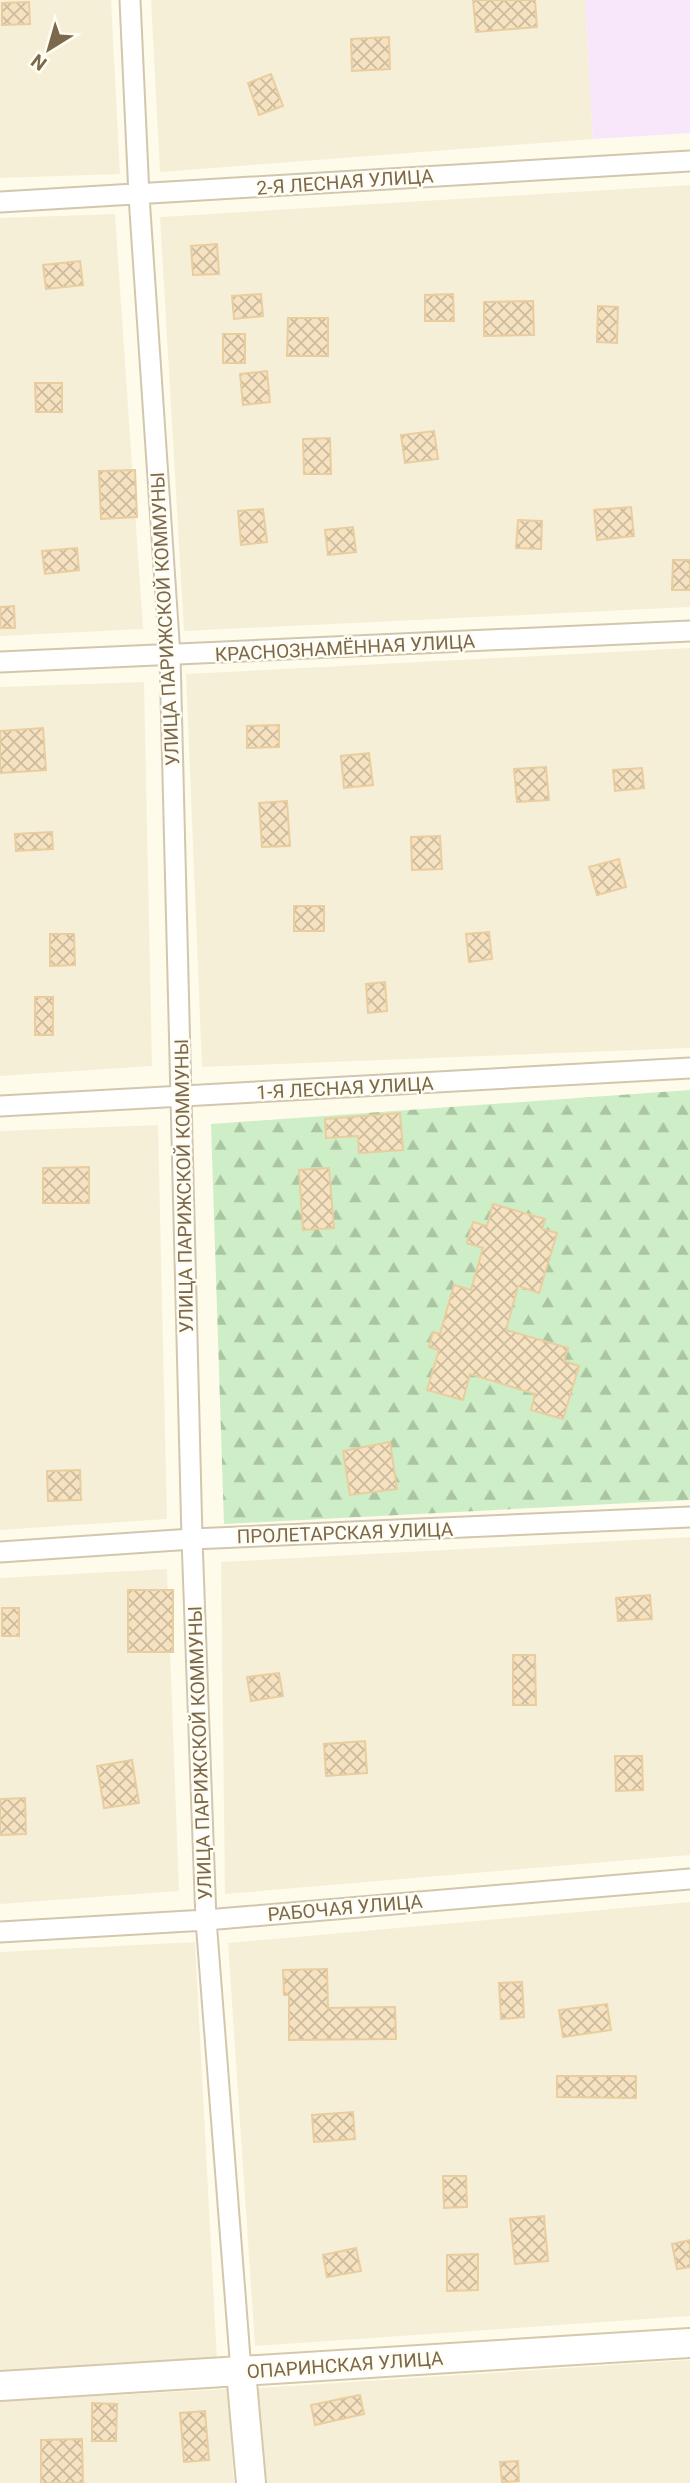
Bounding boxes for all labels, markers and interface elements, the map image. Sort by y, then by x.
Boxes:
north arrow [14,14,84,84]
text: N [27,49,51,75]
street label: 2-Я ЛЕСНАЯ УЛИЦА [256,164,435,200]
street label: УЛИЦА ПАРИЖСКОЙ КОММУНЫ [146,472,184,766]
street label: КРАСНОЗНАМЁННАЯ УЛИЦА [214,630,476,666]
street label: УЛИЦА ПАРИЖСКОЙ КОММУНЫ [170,1039,198,1333]
street label: 1-Я ЛЕСНАЯ УЛИЦА [256,1072,435,1104]
street label: ПРОЛЕТАРСКАЯ УЛИЦА [236,1518,454,1548]
street label: УЛИЦА ПАРИЖСКОЙ КОММУНЫ [183,1606,217,1900]
street label: РАБОЧАЯ УЛИЦА [267,1890,424,1926]
street label: ОПАРИНСКАЯ УЛИЦА [246,2347,445,2383]

